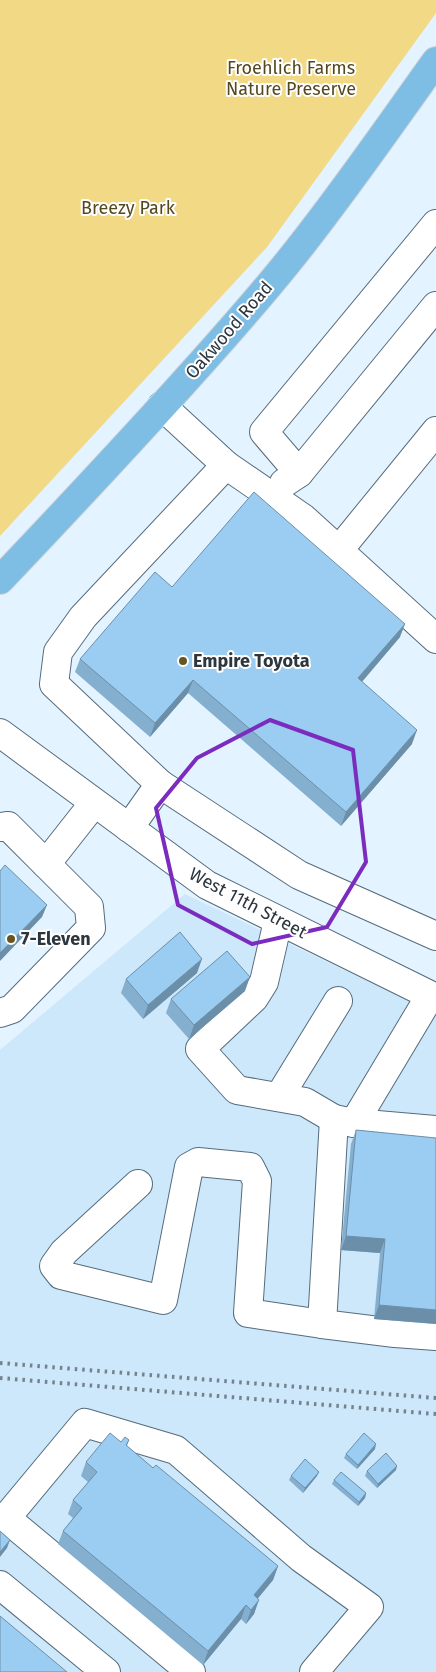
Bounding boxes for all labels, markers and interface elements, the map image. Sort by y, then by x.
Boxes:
park label: Froehlich Farms Nature Preserve [226,57,356,100]
park label: Breezy Park [81,197,176,219]
street label: Oakwood Road [181,277,277,383]
place label: Empire Toyota [193,650,310,672]
marker: Empire Toyota [177,655,189,667]
street label: West 11th Street [185,863,311,943]
place label: 7-Eleven [21,928,91,950]
marker: 7-Eleven [5,933,17,945]

